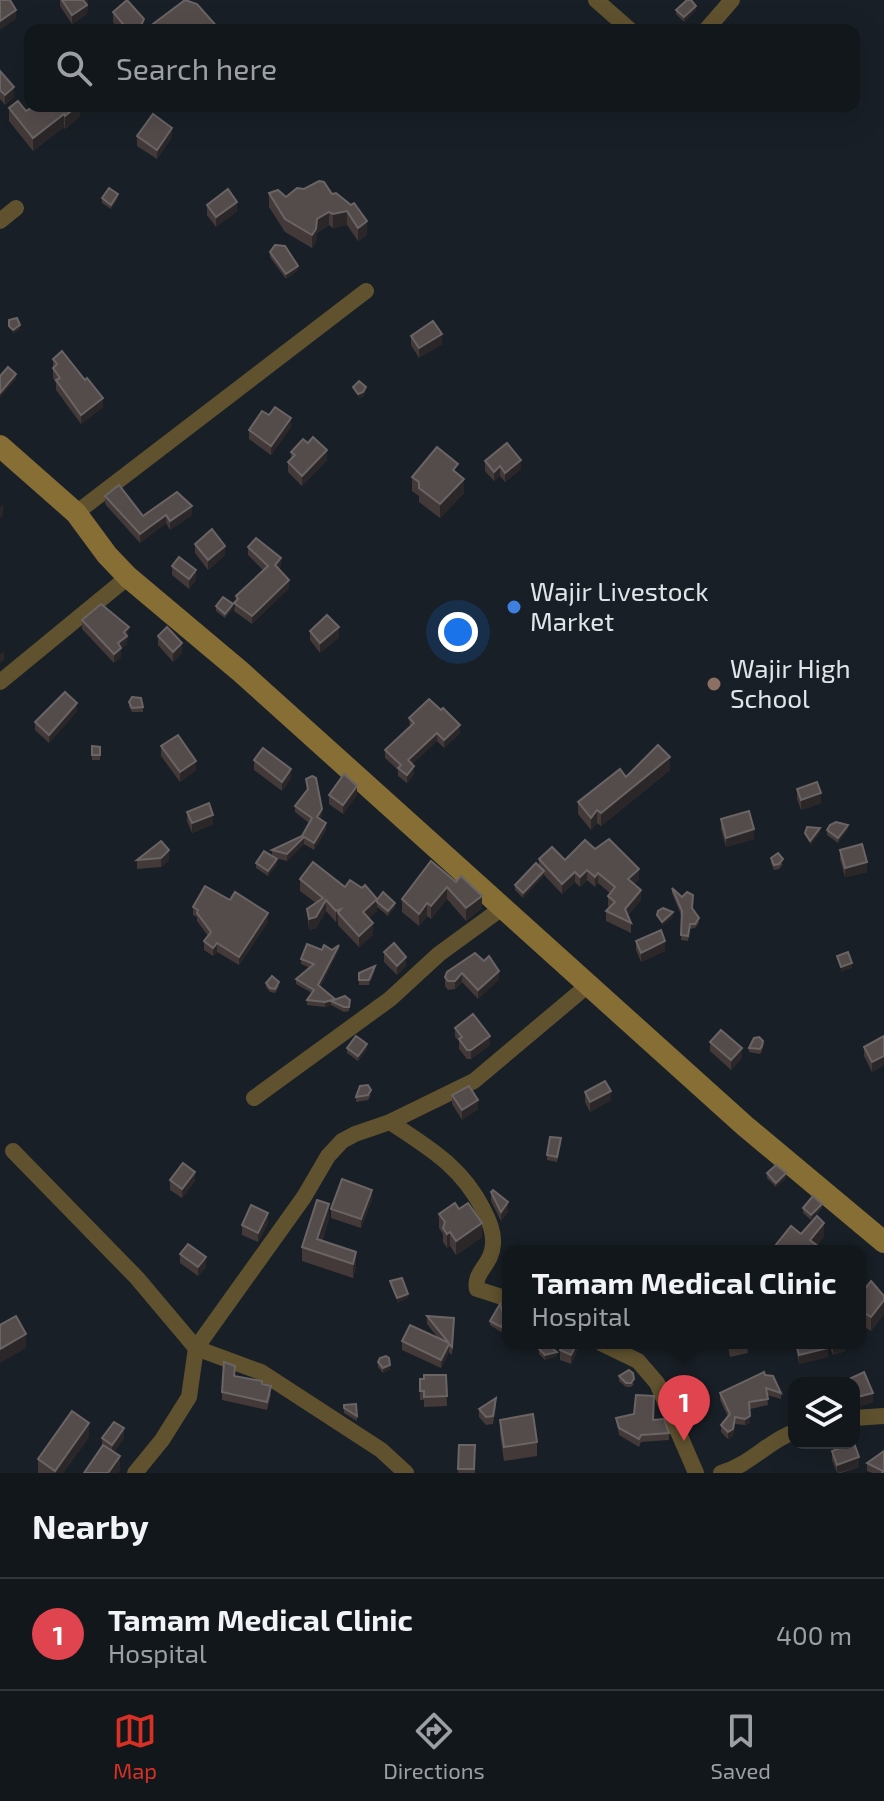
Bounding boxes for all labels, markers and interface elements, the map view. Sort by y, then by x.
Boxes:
search box [24,24,860,112]
icon: search [52,46,96,90]
text: Search here [116,50,277,86]
place label: Wajir Livestock Market [530,575,708,636]
marker: Wajir Livestock Market [505,598,523,616]
your location [438,612,478,652]
place label: Wajir High School [730,652,851,713]
marker: Wajir High School [705,675,723,693]
popup [502,1245,866,1349]
text: Tamam Medical Clinic [532,1264,836,1300]
text: Hospital [532,1300,630,1331]
pin: 1 [658,1375,710,1441]
map controls [788,1377,860,1449]
button: layers [788,1377,860,1449]
text: Nearby [32,1505,149,1546]
text: Tamam Medical Clinic [108,1601,413,1637]
text: 1 [52,1619,64,1650]
text: 400 m [776,1619,852,1650]
text: Hospital [108,1637,207,1668]
tab: Map [113,1709,157,1783]
tab: Directions [383,1709,485,1783]
tab: Saved [711,1709,771,1783]

